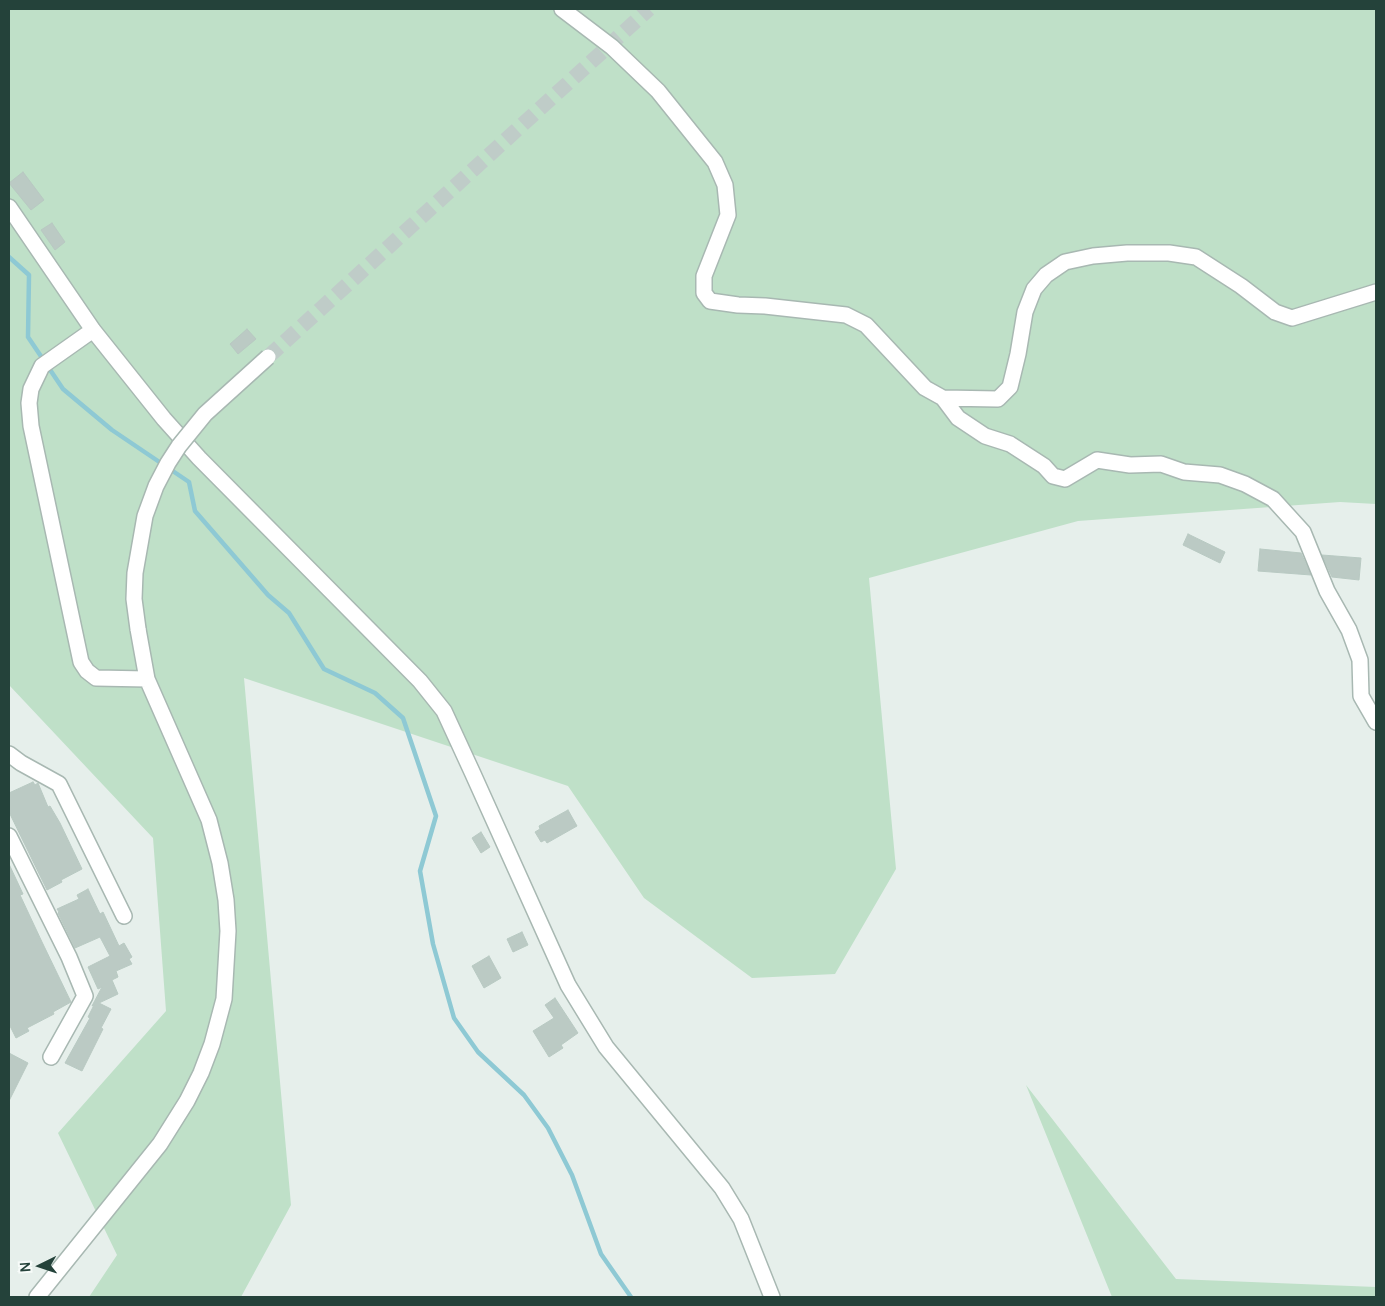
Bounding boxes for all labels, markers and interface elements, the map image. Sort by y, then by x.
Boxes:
north arrow [15,1241,65,1291]
text: N [15,1261,34,1273]

